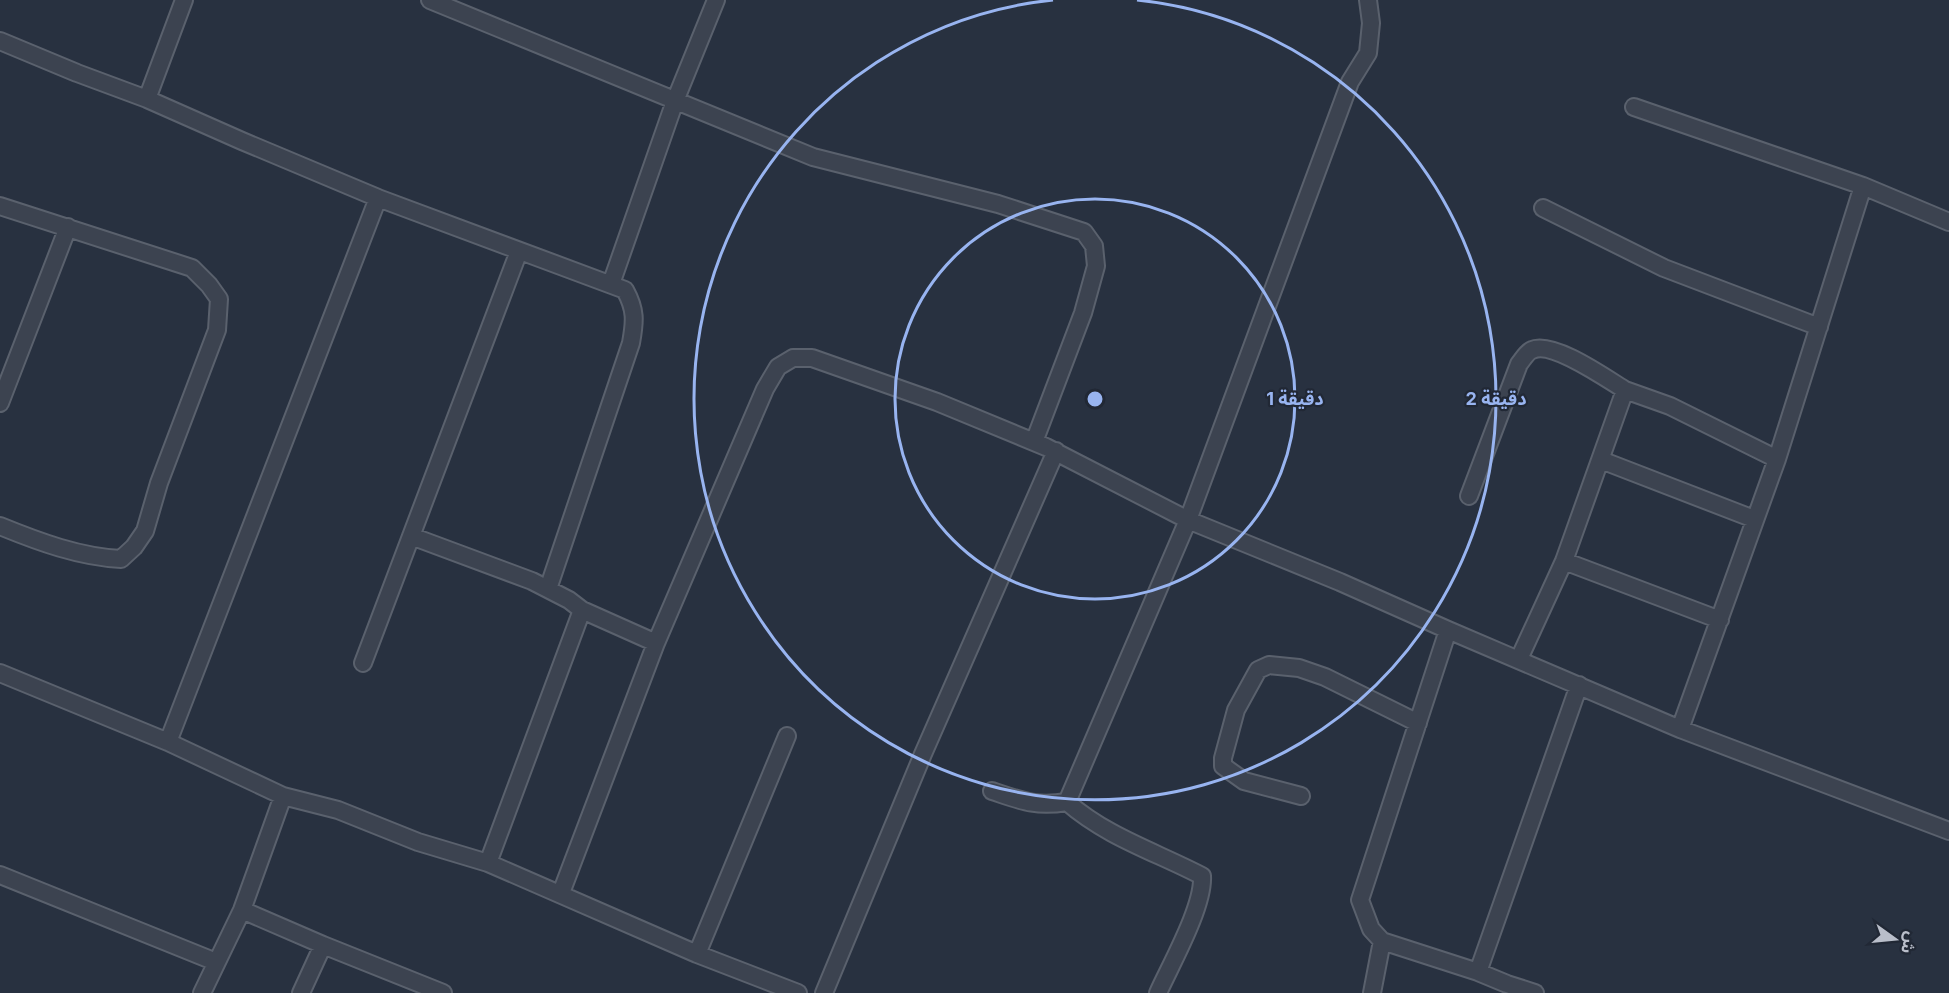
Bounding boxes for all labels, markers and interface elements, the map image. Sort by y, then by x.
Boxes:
text: 1 دقيقة [1266,388,1324,409]
text: 2 دقيقة [1466,388,1526,409]
centre of rings [1085,389,1105,409]
north arrow [1865,909,1925,969]
text: ش [1897,930,1922,956]

